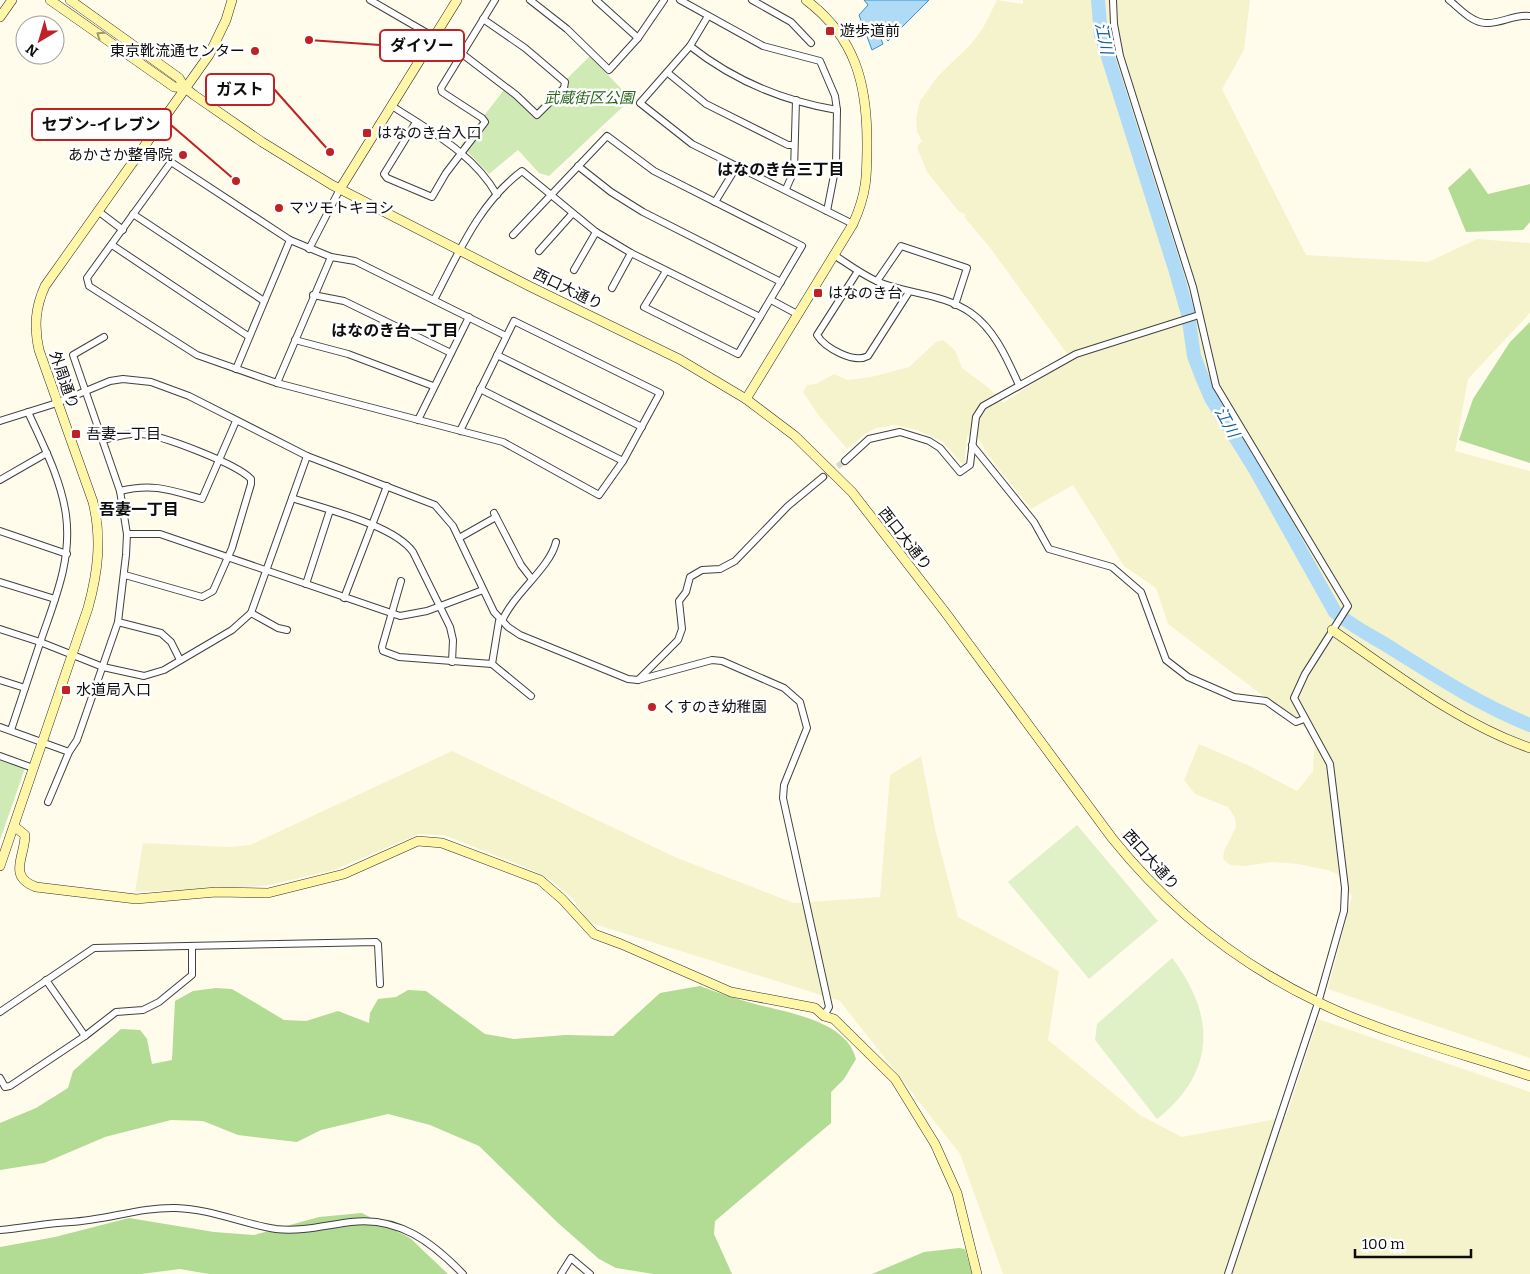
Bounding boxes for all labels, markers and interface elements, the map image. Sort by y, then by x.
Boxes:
north arrow [15,15,65,65]
water label: 江川 [1091,20,1117,58]
place label: 遊歩道前 [840,22,900,40]
marker: 遊歩道前 [824,25,836,37]
callout: ダイソー [380,30,464,61]
one-way arrow [96,32,106,41]
text: ダイソー [390,36,454,55]
text: N [23,40,42,60]
place label: 東京靴流通センター [110,42,245,60]
marker: 東京靴流通センター [249,45,261,57]
callout: ガスト [206,74,274,105]
text: ガスト [216,80,264,99]
park label: 武蔵街区公園 [544,89,636,107]
callout: セブン-イレブン [32,109,171,140]
text: セブン-イレブン [41,115,161,134]
place label: はなのき台入口 [377,124,482,142]
marker: はなのき台入口 [361,127,373,139]
place label: あかさか整骨院 [68,146,173,164]
marker: あかさか整骨院 [177,149,189,161]
district label: はなのき台三丁目 [717,160,845,179]
place label: マツモトキヨシ [289,199,394,217]
marker: マツモトキヨシ [273,202,285,214]
street label: 西口大通り [530,264,606,314]
place label: はなのき台 [828,284,903,302]
marker: はなのき台 [812,287,824,299]
district label: はなのき台一丁目 [331,321,459,340]
street label: 外周通り [46,349,82,411]
water label: 江川 [1211,403,1244,442]
place label: 吾妻一丁目 [86,425,161,443]
marker: 吾妻一丁目 [70,428,82,440]
district label: 吾妻一丁目 [99,500,179,519]
street label: 西口大通り [875,504,935,574]
place label: 水道局入口 [76,681,151,699]
marker: 水道局入口 [60,684,72,696]
place label: くすのき幼稚園 [662,698,767,716]
marker: くすのき幼稚園 [646,701,658,713]
street label: 西口大通り [1119,826,1183,894]
scale bar [1355,1226,1471,1258]
text: 100 m [1362,1235,1405,1253]

